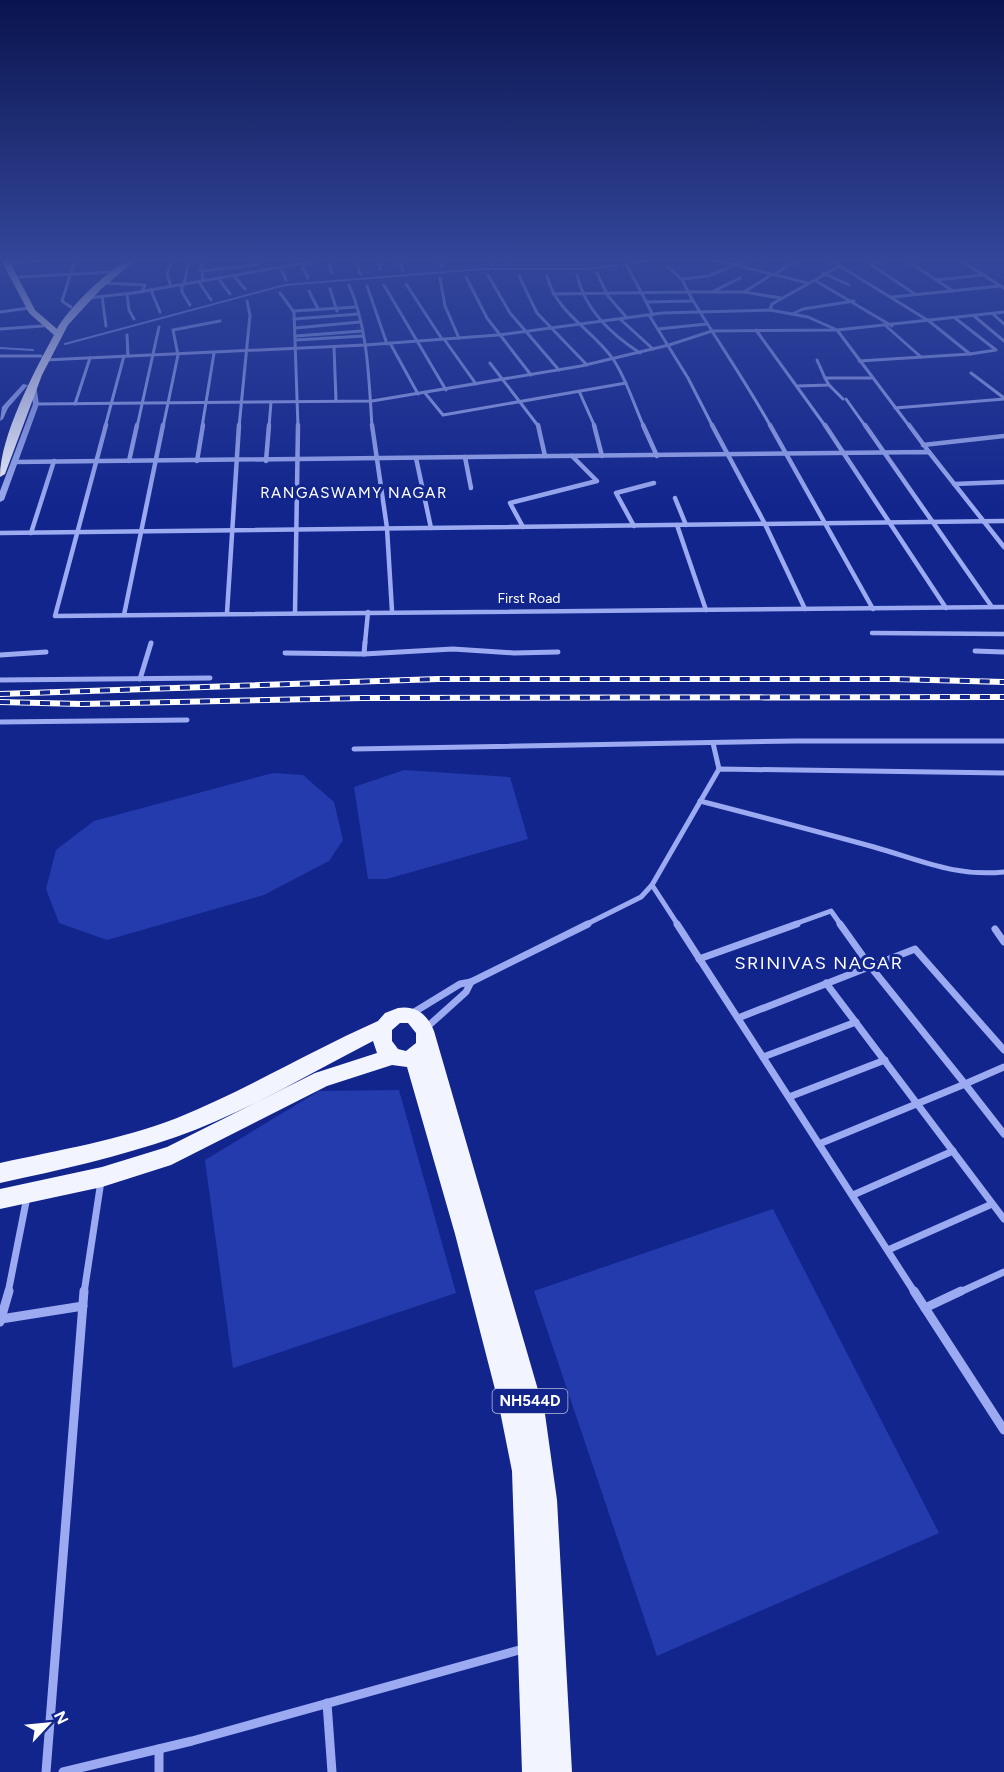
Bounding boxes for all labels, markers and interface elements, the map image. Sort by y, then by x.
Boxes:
district label: RANGASWAMY NAGAR [260,484,448,502]
street label: First Road [497,590,561,607]
district label: SRINIVAS NAGAR [734,952,904,974]
road number: NH544D [492,1389,568,1413]
north arrow [18,1694,78,1754]
text: N [50,1708,72,1727]

